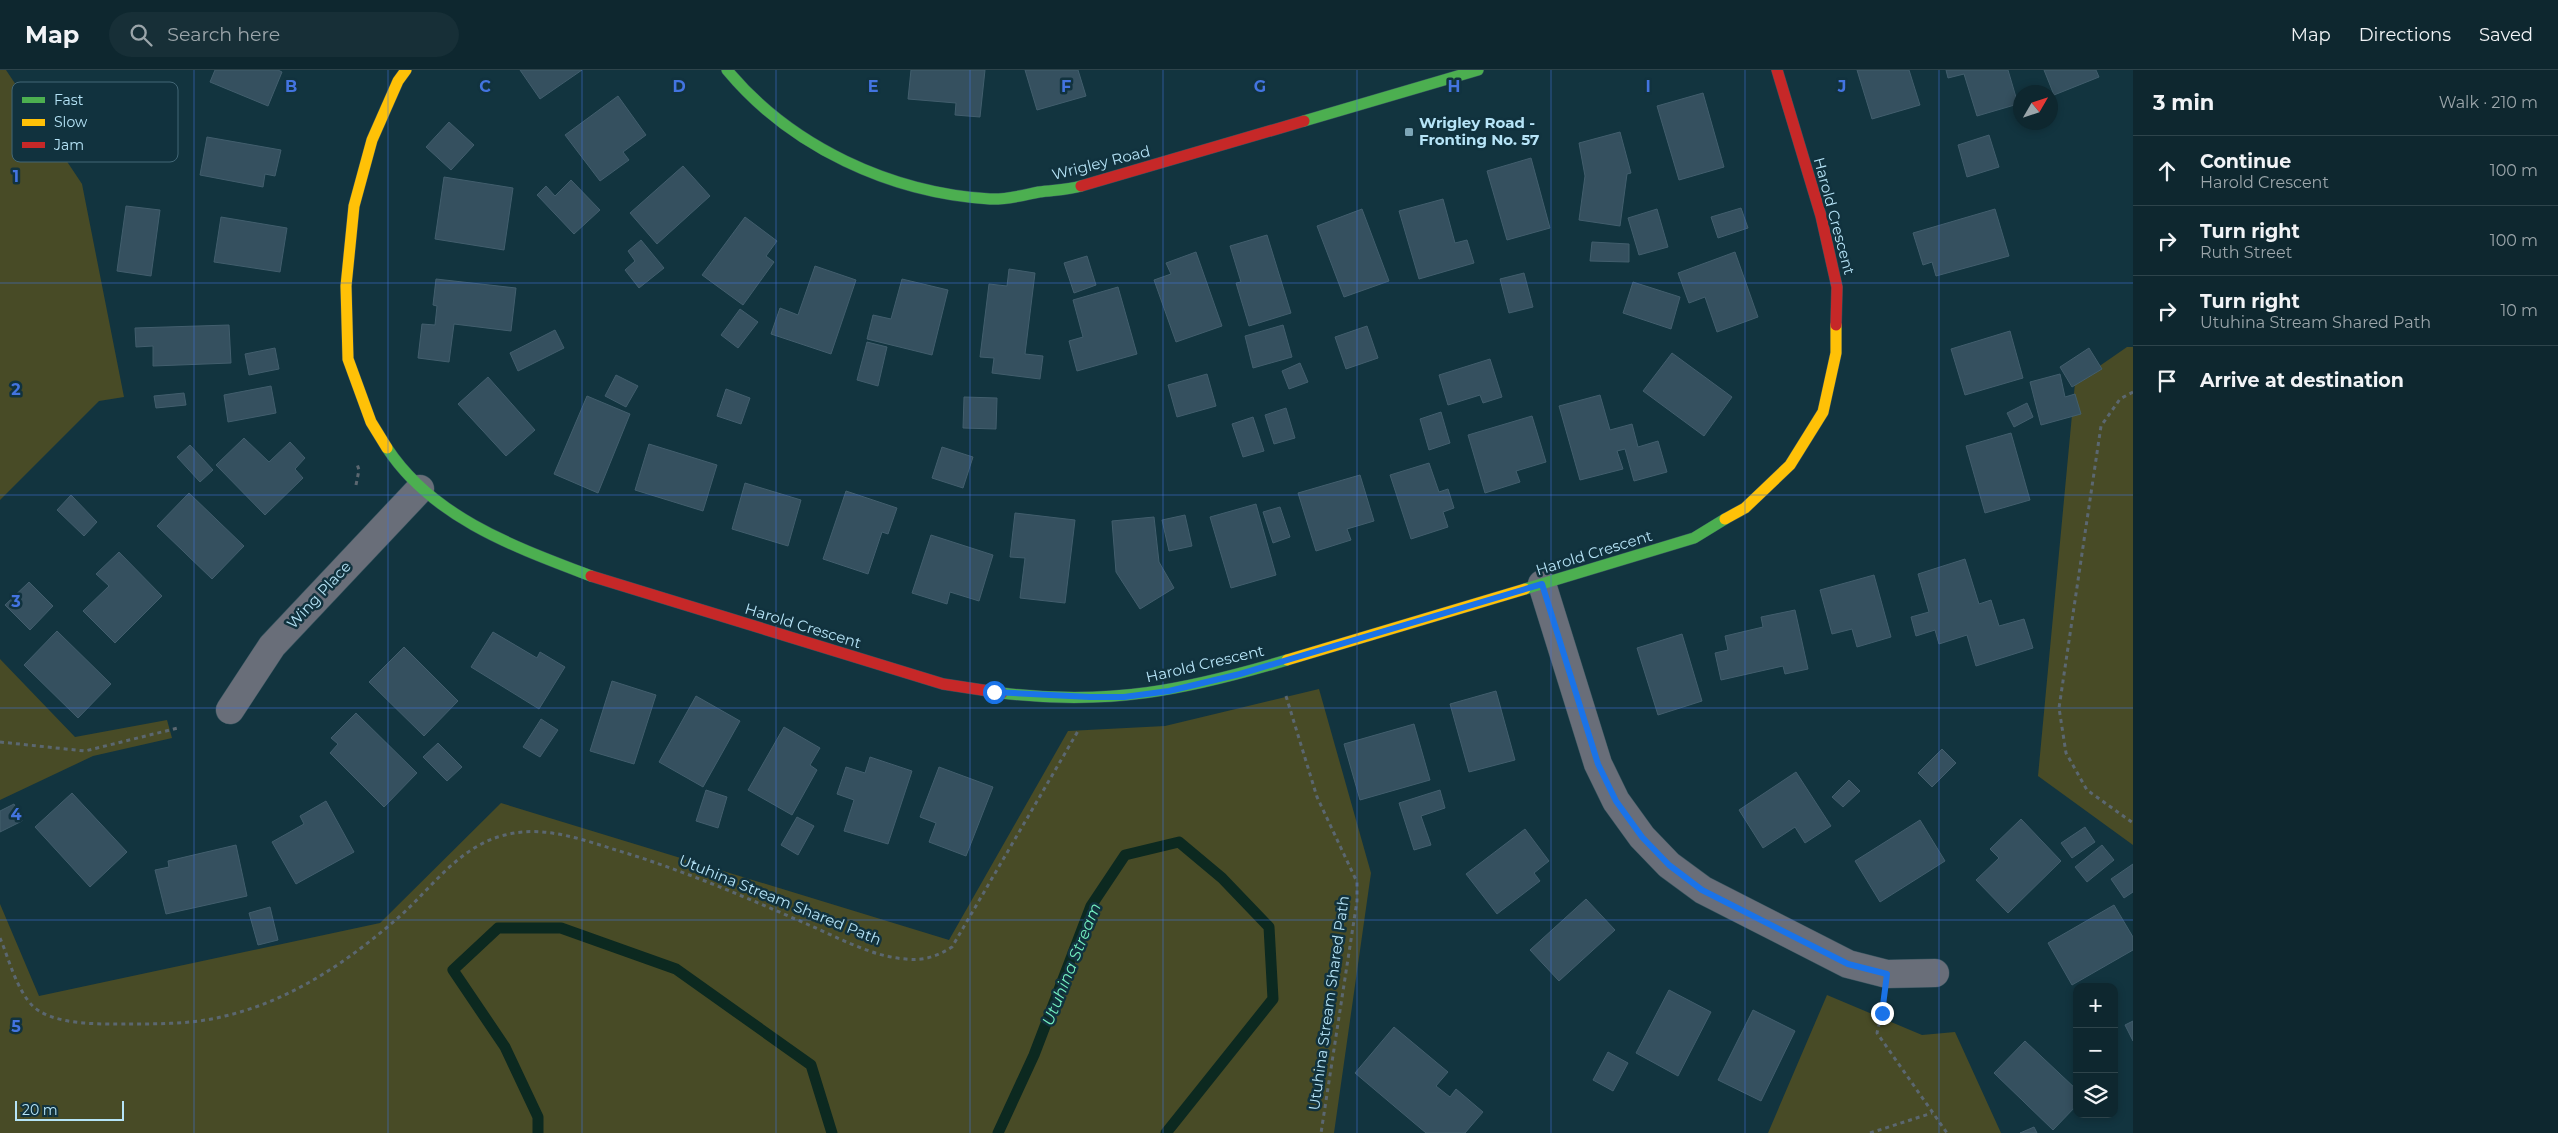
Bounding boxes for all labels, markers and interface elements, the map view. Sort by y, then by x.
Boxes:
search box [109,12,459,57]
text: Map [25,20,79,49]
icon: search [127,21,155,49]
text: Search here [167,23,280,46]
text: Map [2291,24,2331,46]
text: Directions [2359,24,2451,46]
text: Saved [2479,24,2533,46]
text: B [285,77,297,96]
text: C [479,77,491,96]
text: D [672,77,686,96]
text: E [868,77,878,96]
text: F [1061,77,1071,96]
text: G [1254,77,1266,96]
text: H [1448,77,1460,96]
text: I [1645,77,1651,96]
text: J [1837,77,1846,96]
legend [12,82,178,162]
north arrow [2013,85,2058,130]
text: 3 min [2153,90,2214,115]
text: Fast [54,91,84,109]
text: Walk · 210 m [2439,93,2538,112]
text: Slow [54,113,88,131]
place label: Wrigley Road - Fronting No. 57 [1419,113,1539,149]
marker: Wrigley Road - Fronting No. 57 [1403,126,1415,138]
text: Jam [53,136,84,154]
street label: Wrigley Road [1050,141,1152,184]
text: Continue [2200,150,2291,173]
street label: Harold Crescent [1810,155,1859,277]
icon: ahead [2153,157,2181,185]
text: 100 m [2490,161,2538,180]
text: 1 [13,167,19,186]
text: Harold Crescent [2200,173,2329,192]
text: Turn right [2200,220,2300,243]
icon: right [2153,227,2181,255]
text: 100 m [2490,231,2538,250]
text: Ruth Street [2200,243,2292,262]
text: Turn right [2200,290,2300,313]
icon: right [2153,297,2181,325]
text: 10 m [2500,301,2538,320]
text: Utuhina Stream Shared Path [2200,313,2431,332]
icon: arrive [2153,367,2181,395]
text: Arrive at destination [2200,369,2404,392]
text: 2 [11,380,21,399]
street label: Harold Crescent [1533,526,1654,579]
street label: Wing Place [282,557,355,633]
text: 3 [10,592,21,611]
street label: Harold Crescent [743,599,864,652]
street label: Harold Crescent [1144,641,1266,686]
route start [983,681,1006,704]
text: 4 [10,805,22,824]
street label: Utuhina Stream Shared Path [676,850,884,949]
street label: Utuhina Stream Shared Path [1304,894,1353,1112]
water label: Utuhina Stream [1038,900,1105,1028]
map controls [2073,983,2118,1118]
button: + [2073,983,2118,1028]
route end [1871,1002,1894,1025]
text: 5 [11,1017,21,1036]
button: − [2073,1028,2118,1073]
button: layers [2073,1073,2118,1118]
scale bar [15,1098,124,1121]
text: 20 m [22,1101,58,1119]

